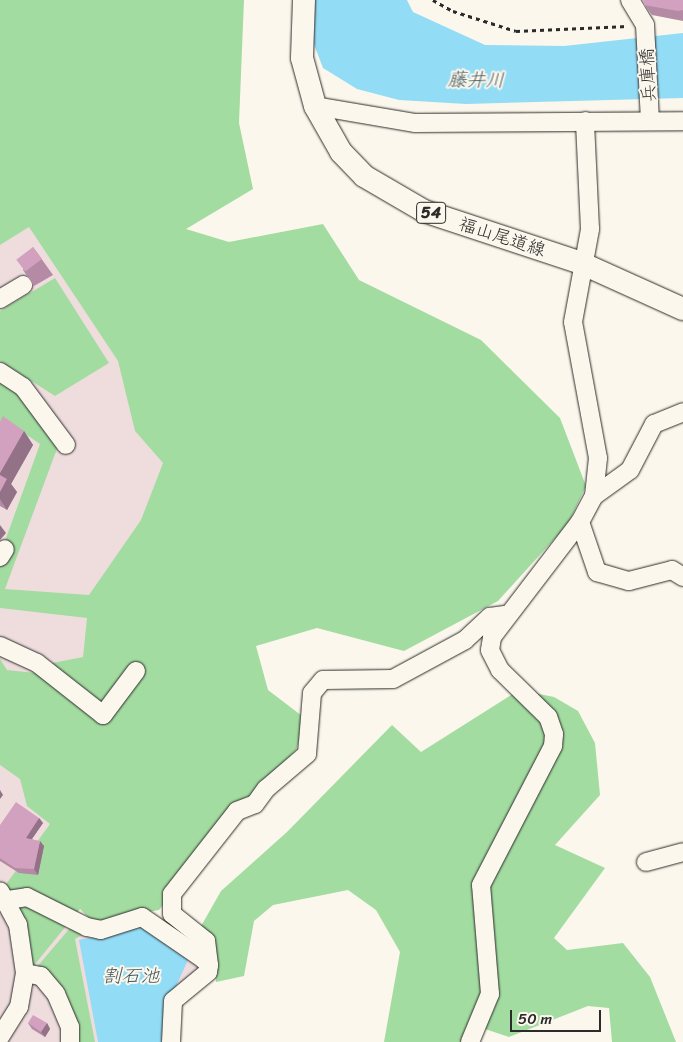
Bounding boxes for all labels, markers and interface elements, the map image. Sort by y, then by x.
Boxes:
street label: 兵庫橋 [636,47,660,103]
water label: 藤井川 [447,68,505,92]
road number: 54 [416,200,446,227]
street label: 福山尾道線 [456,213,548,261]
water label: 割石池 [103,965,159,987]
scale bar [513,1000,604,1032]
text: 50 m [518,1006,552,1032]

